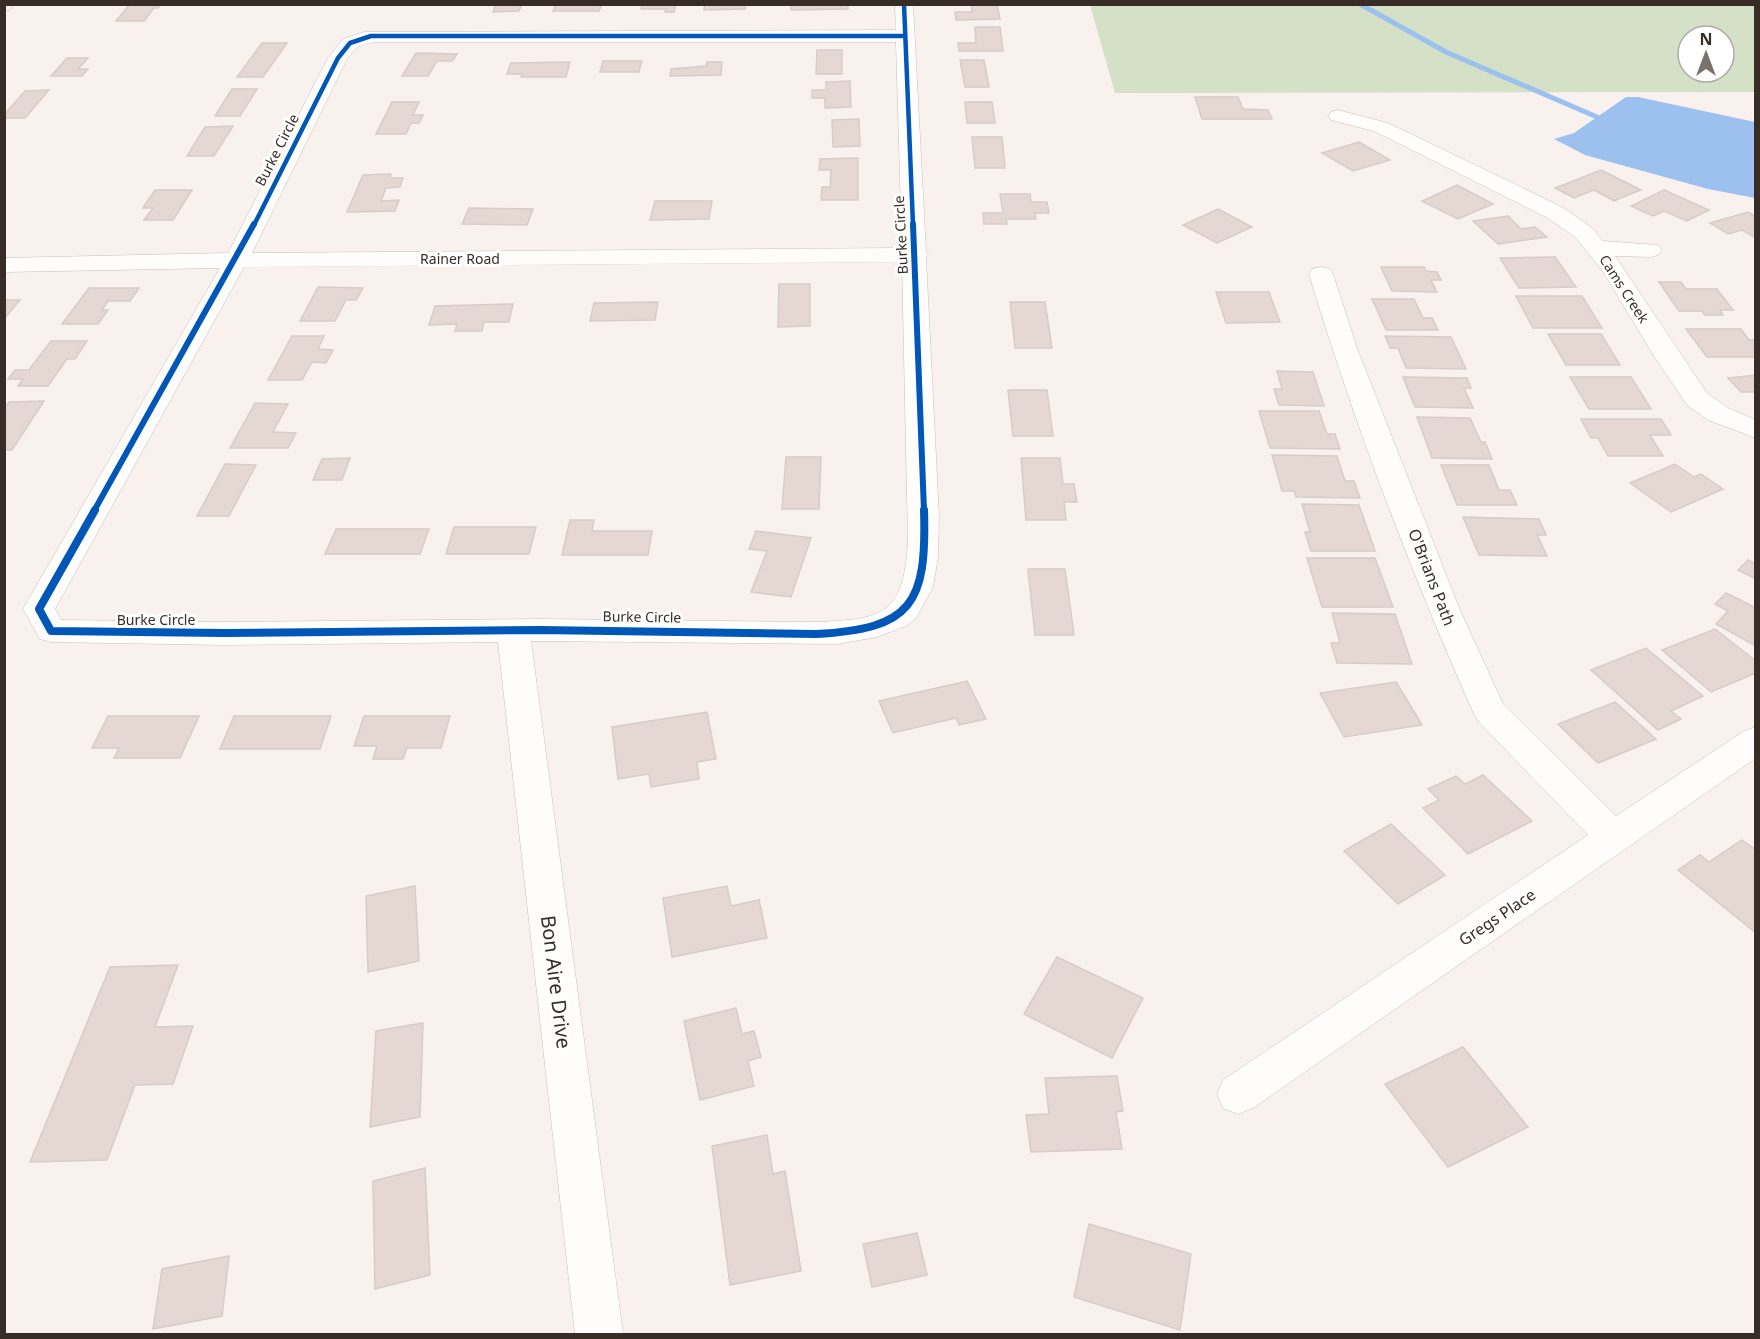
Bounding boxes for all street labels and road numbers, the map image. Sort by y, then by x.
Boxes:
street label: Burke Circle [250,110,303,189]
street label: Burke Circle [889,195,912,275]
street label: Rainer Road [420,249,500,268]
street label: Cams Creek [1595,251,1654,327]
street label: O'Brians Path [1403,525,1461,629]
street label: Burke Circle [602,606,682,627]
street label: Burke Circle [117,610,195,629]
street label: Gregs Place [1454,883,1540,951]
street label: Bon Aire Drive [535,914,578,1050]

